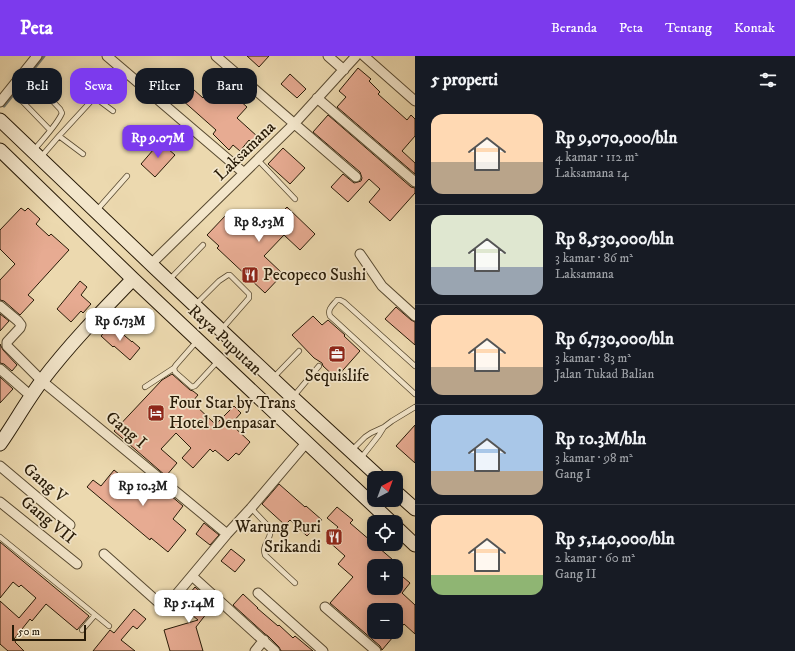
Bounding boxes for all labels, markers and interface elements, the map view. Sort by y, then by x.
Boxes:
text: Peta [20,17,53,40]
text: Beranda [551,19,597,37]
text: Peta [619,19,643,37]
text: Tentang [665,19,712,37]
text: Kontak [734,19,775,37]
chip: Beli [12,68,62,104]
chip: Sewa [70,68,127,104]
chip: Filter [135,68,194,104]
chip: Baru [202,68,257,104]
text: 5 properti [431,69,498,91]
icon: filters [757,69,779,91]
street label: Laksamana [210,116,281,186]
pin: Rp 9.07M [117,125,199,159]
text: Rp 9,070,000/bln [555,127,677,149]
text: Rp 9.07M [131,130,185,146]
icon: home [463,130,511,178]
text: 4 kamar · 112 m² [555,149,638,165]
text: Laksamana 14 [555,165,629,181]
pin: Rp 8.53M [218,209,300,243]
text: Rp 8.53M [234,214,284,230]
text: Rp 8,530,000/bln [555,228,674,250]
icon: home [463,231,511,279]
text: 3 kamar · 86 m² [555,250,633,266]
place label: Pecopeco Sushi [263,264,366,286]
restaurant icon: Pecopeco Sushi [240,265,260,285]
text: Laksamana [555,266,614,282]
street label: Raya Puputan [183,300,267,380]
pin: Rp 6.73M [79,308,161,342]
text: Rp 6.73M [95,313,145,329]
text: Rp 6,730,000/bln [555,328,674,350]
icon: home [463,331,511,379]
office icon: Sequislife [327,344,347,364]
text: 3 kamar · 83 m² [555,350,631,366]
place label: Sequislife [305,365,369,387]
text: Jalan Tukad Balian [555,366,654,382]
place label: Four Star by Trans Hotel Denpasar [169,392,296,434]
hotel icon: Four Star by Trans Hotel Denpasar [146,403,166,423]
street label: Gang I [101,406,151,454]
text: Rp 10.3M/bln [555,428,646,450]
icon: home [463,431,511,479]
text: 3 kamar · 98 m² [555,450,633,466]
street label: Gang V [19,458,72,509]
text: Gang I [555,466,591,482]
north arrow [367,471,403,507]
map controls [367,471,403,639]
pin: Rp 10.3M [102,473,184,507]
text: Rp 10.3M [118,478,168,494]
street label: Gang VII [16,491,80,549]
button: locate [367,515,403,551]
place label: Warung Puri Srikandi [234,516,321,558]
restaurant icon: Warung Puri Srikandi [324,527,344,547]
text: Rp 5,140,000/bln [555,528,675,550]
icon: home [463,531,511,579]
text: 2 kamar · 60 m² [555,550,635,566]
button: + [367,559,403,595]
text: Gang II [555,566,596,582]
pin: Rp 5.14M [148,590,230,624]
text: Rp 5.14M [163,595,215,611]
button: − [367,603,403,639]
scale bar [12,623,86,642]
text: 50 m [18,625,40,639]

